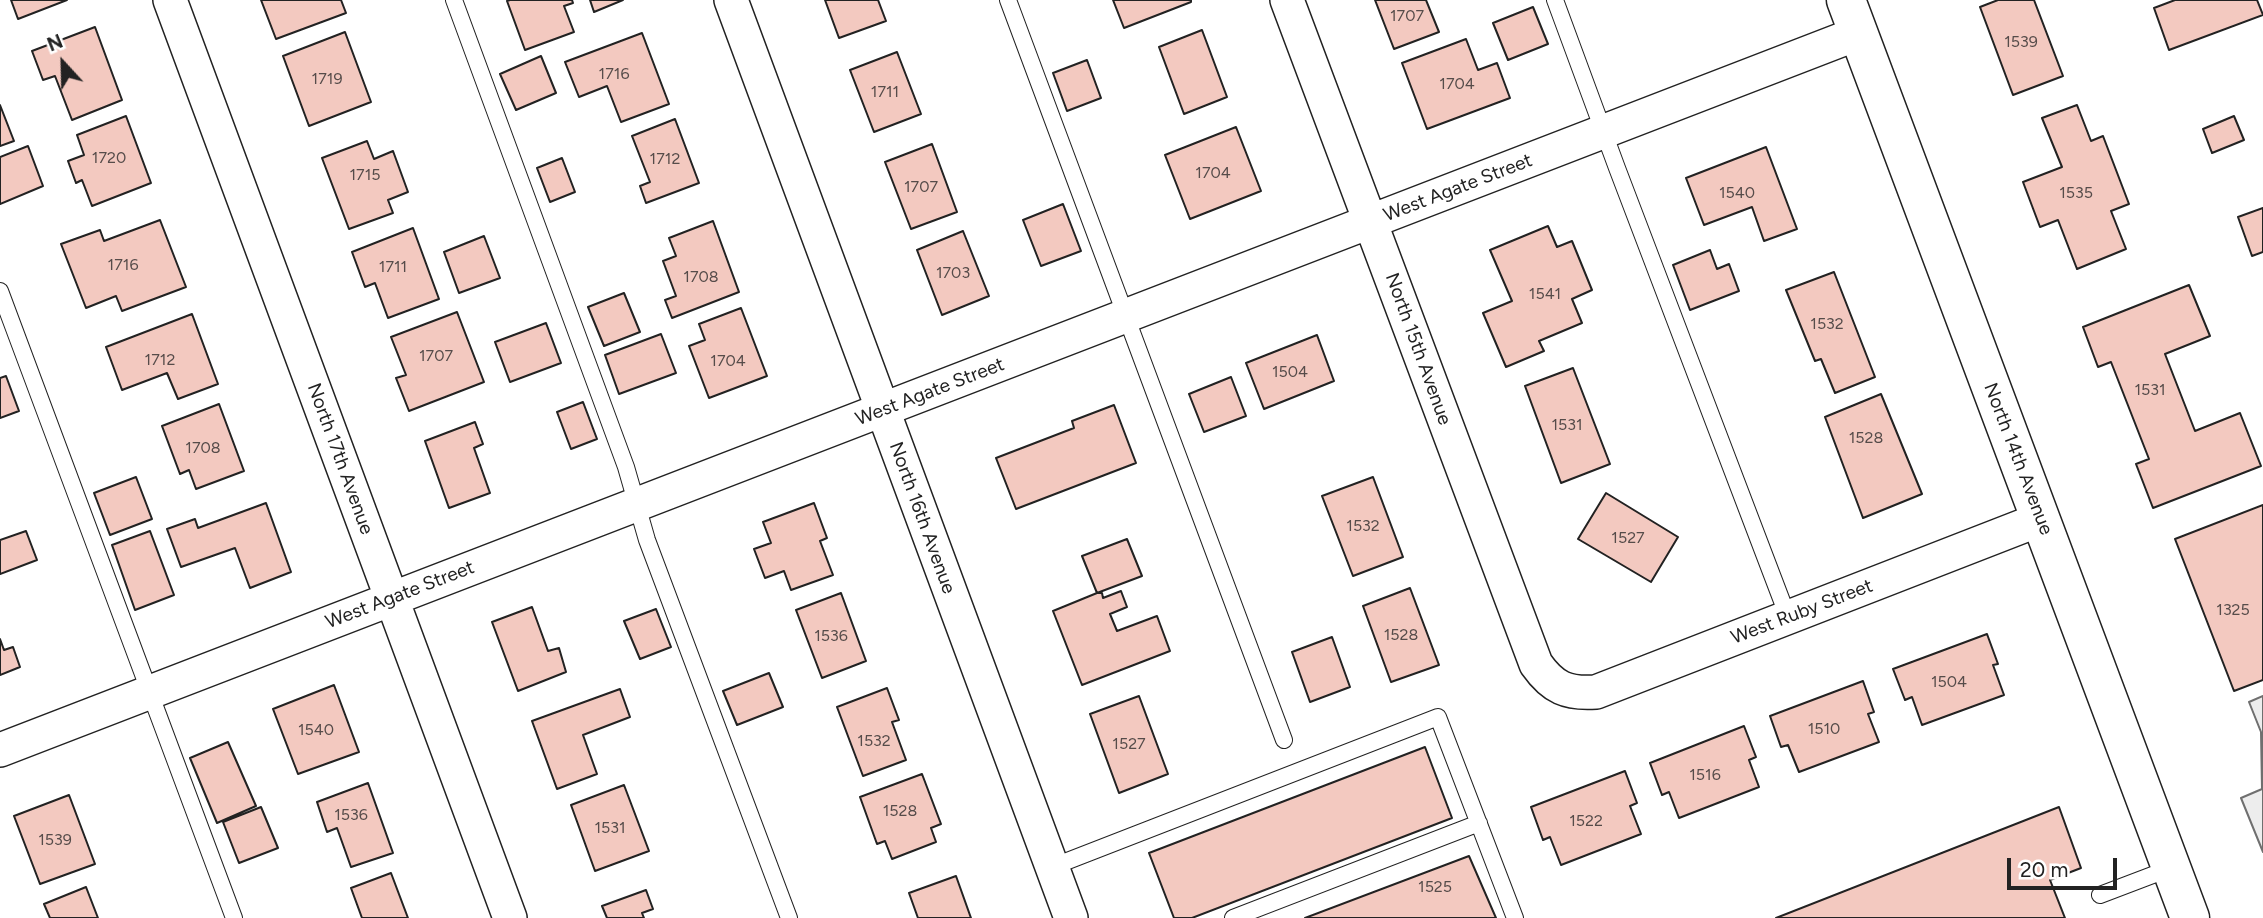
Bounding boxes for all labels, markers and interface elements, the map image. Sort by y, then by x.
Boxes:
house number: 1707 [1390,6,1424,26]
north arrow [28,28,98,98]
text: N [44,30,66,56]
house number: 1539 [2004,32,2038,52]
house number: 1716 [599,64,629,84]
house number: 1719 [312,69,342,89]
house number: 1704 [1439,74,1475,94]
house number: 1711 [871,82,899,102]
house number: 1720 [92,148,126,168]
house number: 1712 [650,149,680,169]
street label: West Agate Street [1380,149,1536,227]
house number: 1704 [1195,163,1231,183]
house number: 1715 [349,165,381,185]
house number: 1707 [904,177,938,197]
house number: 1540 [1719,183,1755,203]
house number: 1535 [2059,183,2093,203]
house number: 1716 [108,255,138,275]
house number: 1711 [379,257,407,277]
house number: 1703 [936,263,970,283]
house number: 1708 [683,267,719,287]
street label: North 15th Avenue [1380,270,1456,428]
house number: 1541 [1529,284,1561,304]
house number: 1532 [1810,314,1844,334]
house number: 1707 [419,346,453,366]
house number: 1712 [145,350,175,370]
house number: 1704 [710,351,746,371]
street label: West Agate Street [852,353,1008,431]
house number: 1504 [1272,362,1308,382]
street label: North 17th Avenue [302,380,378,538]
street label: North 14th Avenue [1979,380,2057,538]
house number: 1531 [2134,380,2166,400]
house number: 1531 [1551,415,1583,435]
house number: 1528 [1849,428,1883,448]
house number: 1708 [185,438,221,458]
street label: North 16th Avenue [884,439,960,597]
house number: 1532 [1346,516,1380,536]
house number: 1527 [1611,528,1645,548]
street label: West Agate Street [322,556,478,634]
street label: West Ruby Street [1728,575,1876,649]
house number: 1325 [2216,600,2250,620]
house number: 1528 [1384,625,1418,645]
house number: 1536 [814,626,848,646]
house number: 1504 [1931,672,1967,692]
house number: 1510 [1808,719,1840,739]
house number: 1540 [298,720,334,740]
house number: 1532 [857,731,891,751]
house number: 1527 [1112,734,1146,754]
house number: 1516 [1689,765,1721,785]
house number: 1528 [883,801,917,821]
house number: 1536 [334,805,368,825]
house number: 1522 [1569,811,1603,831]
house number: 1531 [594,818,626,838]
house number: 1539 [38,830,72,850]
scale bar [2011,844,2121,888]
text: 20 m [2020,857,2068,882]
house number: 1525 [1418,877,1452,897]

